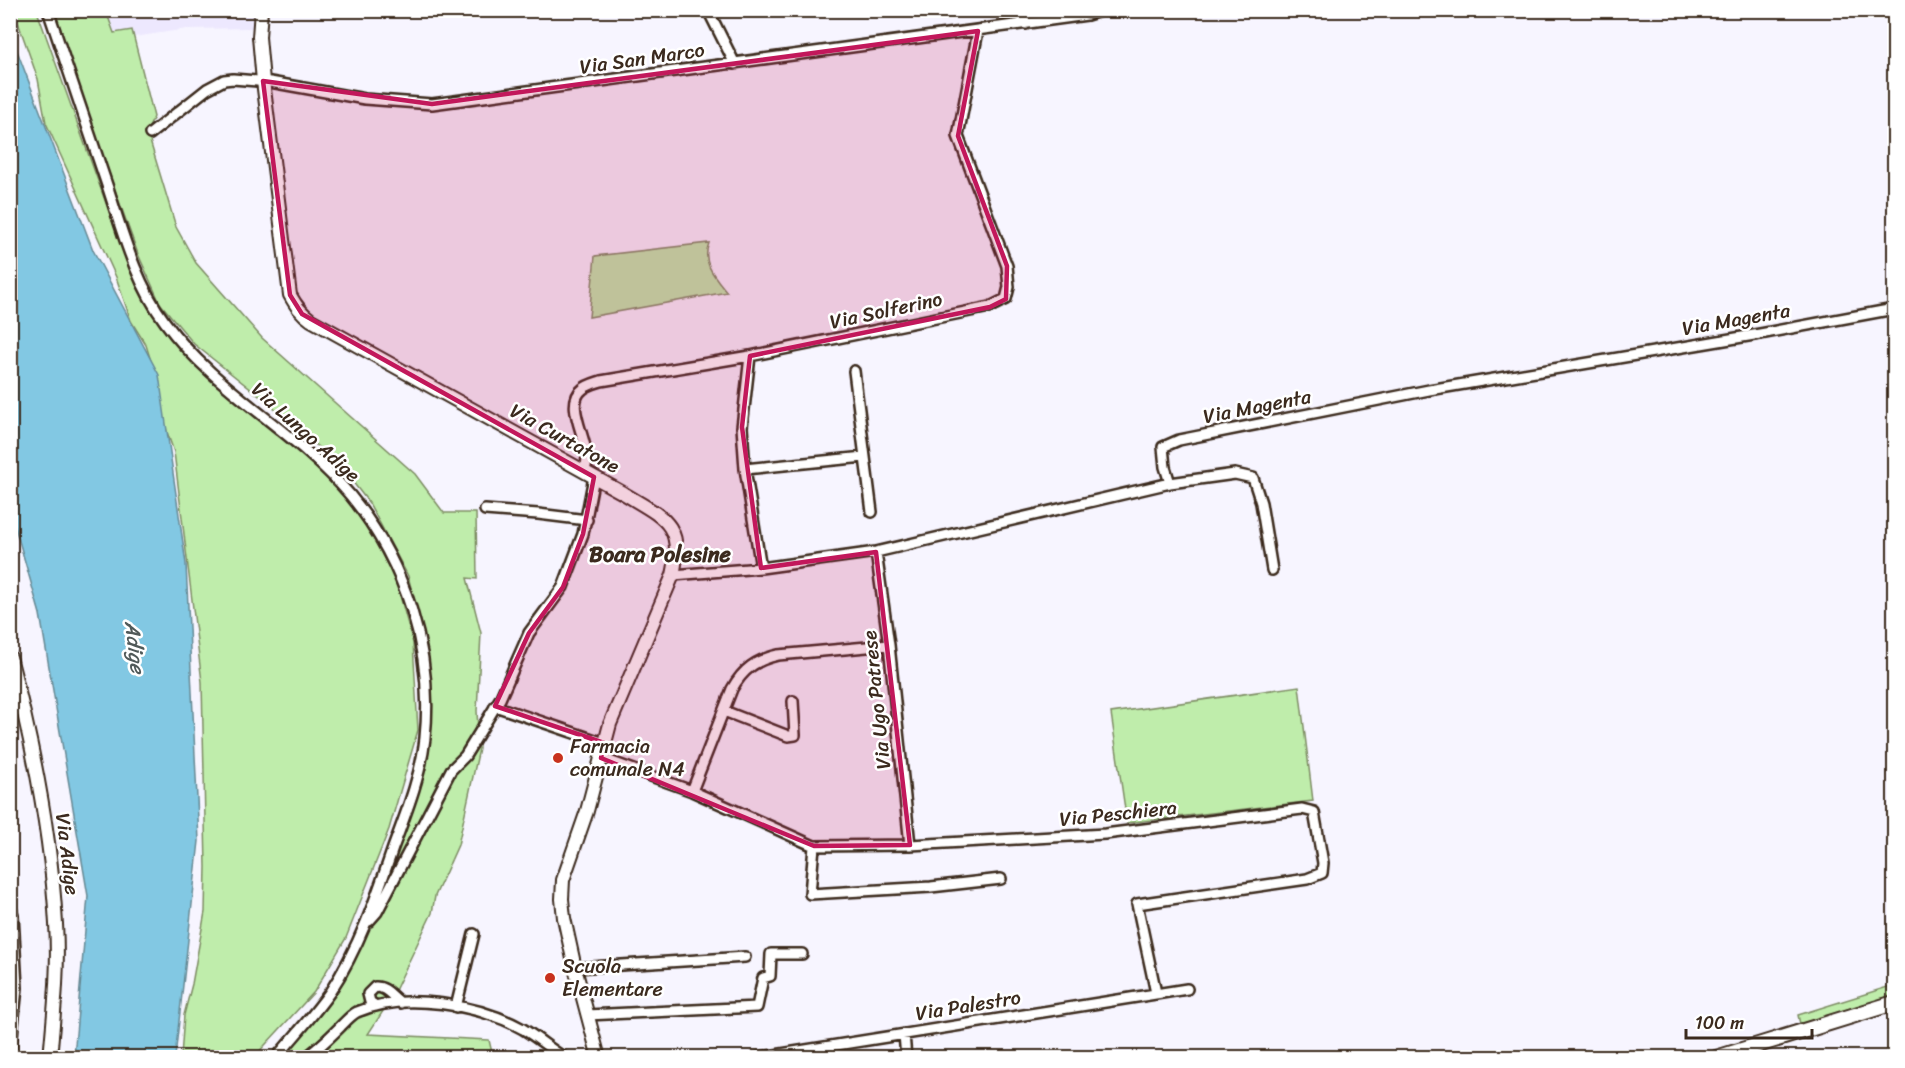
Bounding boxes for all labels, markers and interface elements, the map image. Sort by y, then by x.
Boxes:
street label: Via San Marco [577,32,707,85]
street label: Via Solferino [827,281,946,339]
street label: Via Magenta [1679,293,1794,346]
street label: Via Lungo Adige [243,373,369,492]
street label: Via Magenta [1200,379,1315,434]
street label: Via Curtatone [503,394,627,483]
district label: Boara Polesine [589,535,732,574]
water label: Adige [113,618,157,677]
street label: Via Ugo Patrese [852,628,901,771]
place label: Farmacia comunale N4 [570,729,685,787]
marker: Farmacia comunale N4 [551,751,565,765]
street label: Via Peschiera [1058,790,1178,837]
street label: Via Adige [45,811,90,897]
place label: Scuola Elementare [562,949,663,1007]
marker: Scuola Elementare [543,971,557,985]
street label: Via Palestro [913,980,1023,1031]
scale bar [1686,1002,1812,1040]
text: 100 m [1695,1007,1744,1039]

